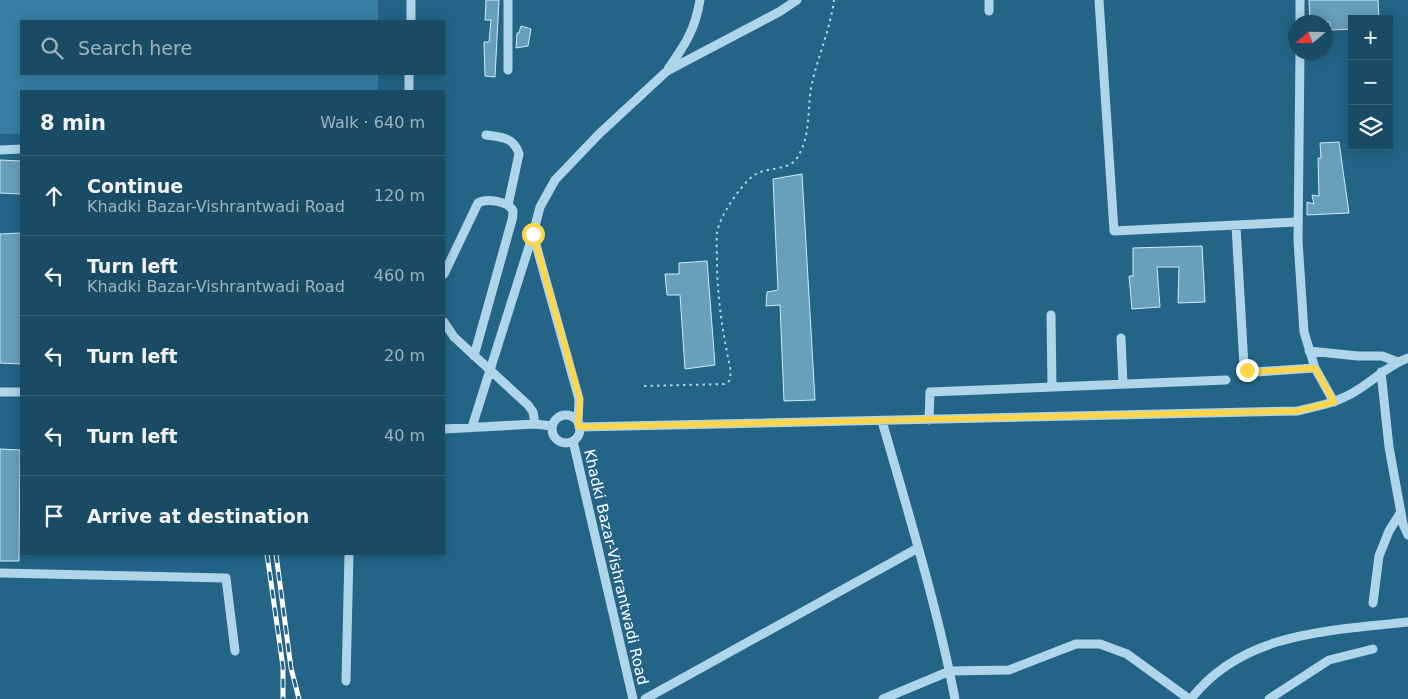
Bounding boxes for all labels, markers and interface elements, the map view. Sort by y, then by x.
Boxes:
north arrow [1288,15,1333,60]
map controls [1348,15,1393,150]
button: + [1348,15,1393,60]
search box [20,20,445,75]
icon: search [38,34,66,62]
text: Search here [78,37,192,59]
button: − [1348,60,1393,105]
button: layers [1348,105,1393,150]
text: 8 min [40,111,106,135]
text: Walk · 640 m [320,113,425,132]
text: Continue [87,175,183,197]
icon: ahead [40,182,68,210]
text: 120 m [374,186,425,205]
text: Khadki Bazar-Vishrantwadi Road [87,197,345,216]
route start [522,223,545,246]
text: Turn left [87,255,178,277]
icon: left [40,262,68,290]
text: 460 m [374,266,425,285]
text: Khadki Bazar-Vishrantwadi Road [87,277,345,296]
icon: left [40,342,68,370]
text: Turn left [87,345,178,367]
text: 20 m [384,346,425,365]
route end [1236,359,1259,382]
icon: left [40,422,68,450]
text: Turn left [87,425,178,447]
text: 40 m [384,426,425,445]
street label: Khadki Bazar-Vishrantwadi Road [580,447,652,687]
icon: arrive [40,502,68,530]
text: Arrive at destination [87,505,309,527]

